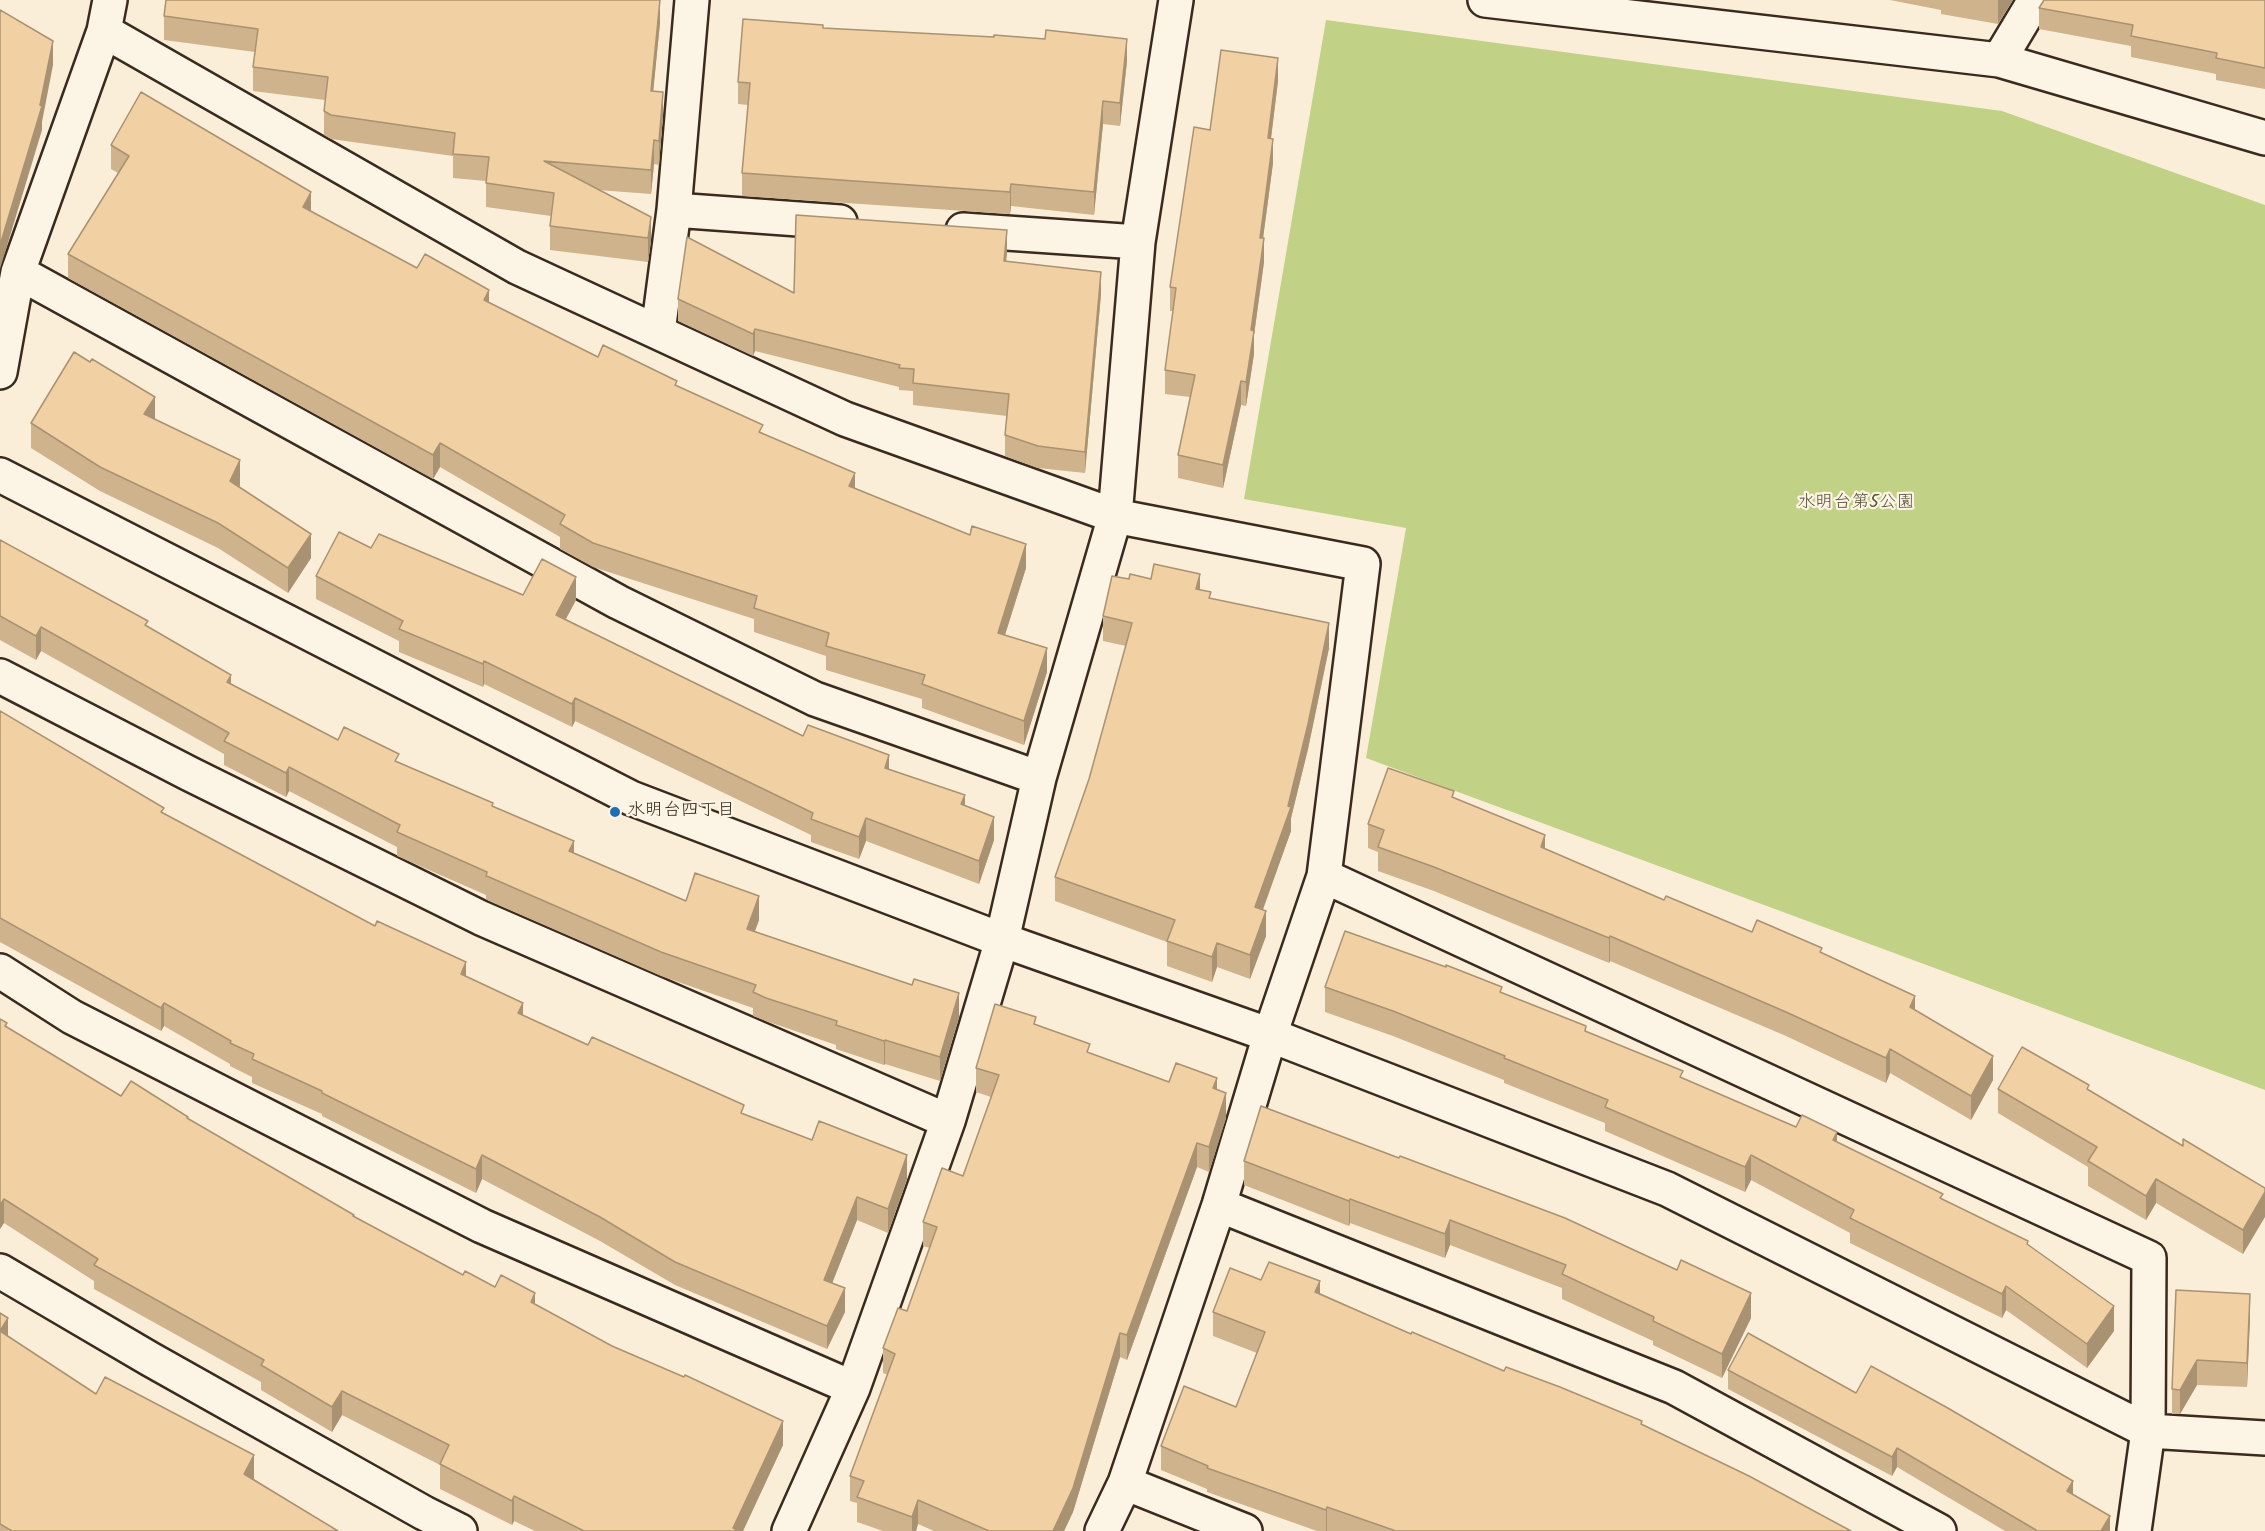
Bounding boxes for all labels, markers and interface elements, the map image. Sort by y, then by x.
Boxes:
park label: 水明台第5公園 [1797,493,1915,515]
place label: 水明台四丁目 [627,801,735,823]
marker: 水明台四丁目 [608,805,622,819]

